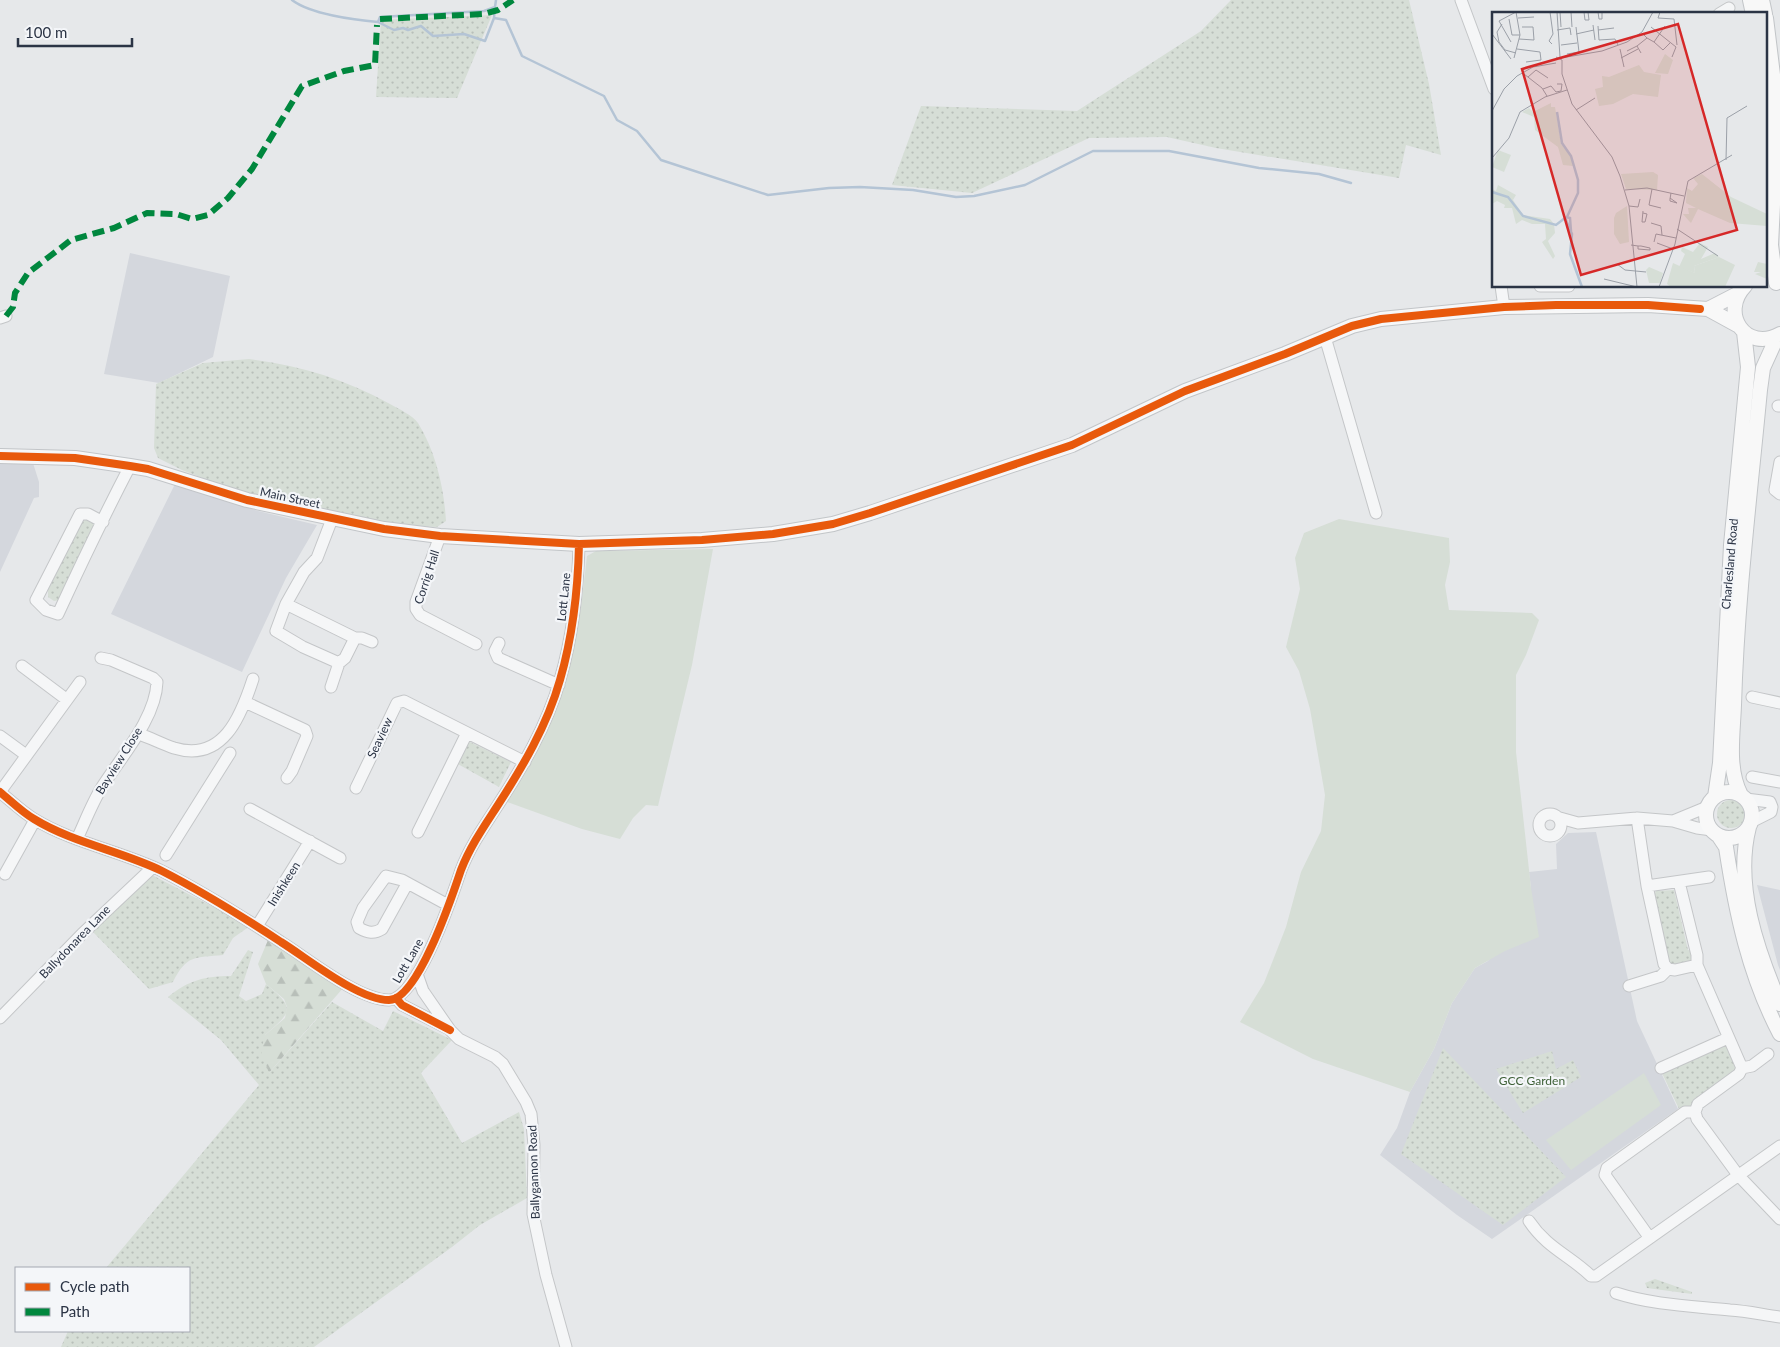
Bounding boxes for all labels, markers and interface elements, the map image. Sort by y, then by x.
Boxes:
inset map [1492,12,1768,288]
scale bar [18,15,131,47]
text: 100 m [25,23,67,41]
street label: Main Street [259,484,322,511]
street label: Charlesland Road [1718,518,1741,610]
street label: Corrig Hall [411,548,442,606]
street label: Lott Lane [553,572,574,622]
street label: Seaview [364,714,396,761]
street label: Bayview Close [92,724,145,797]
street label: Inishkeen [264,859,303,909]
street label: Ballydonarea Lane [36,902,113,981]
street label: Lott Lane [389,936,426,986]
park label: GCC Garden [1499,1073,1565,1088]
street label: Ballygannon Road [524,1125,543,1219]
legend [15,1267,190,1332]
text: Cycle path [60,1277,129,1295]
text: Path [60,1302,90,1320]

